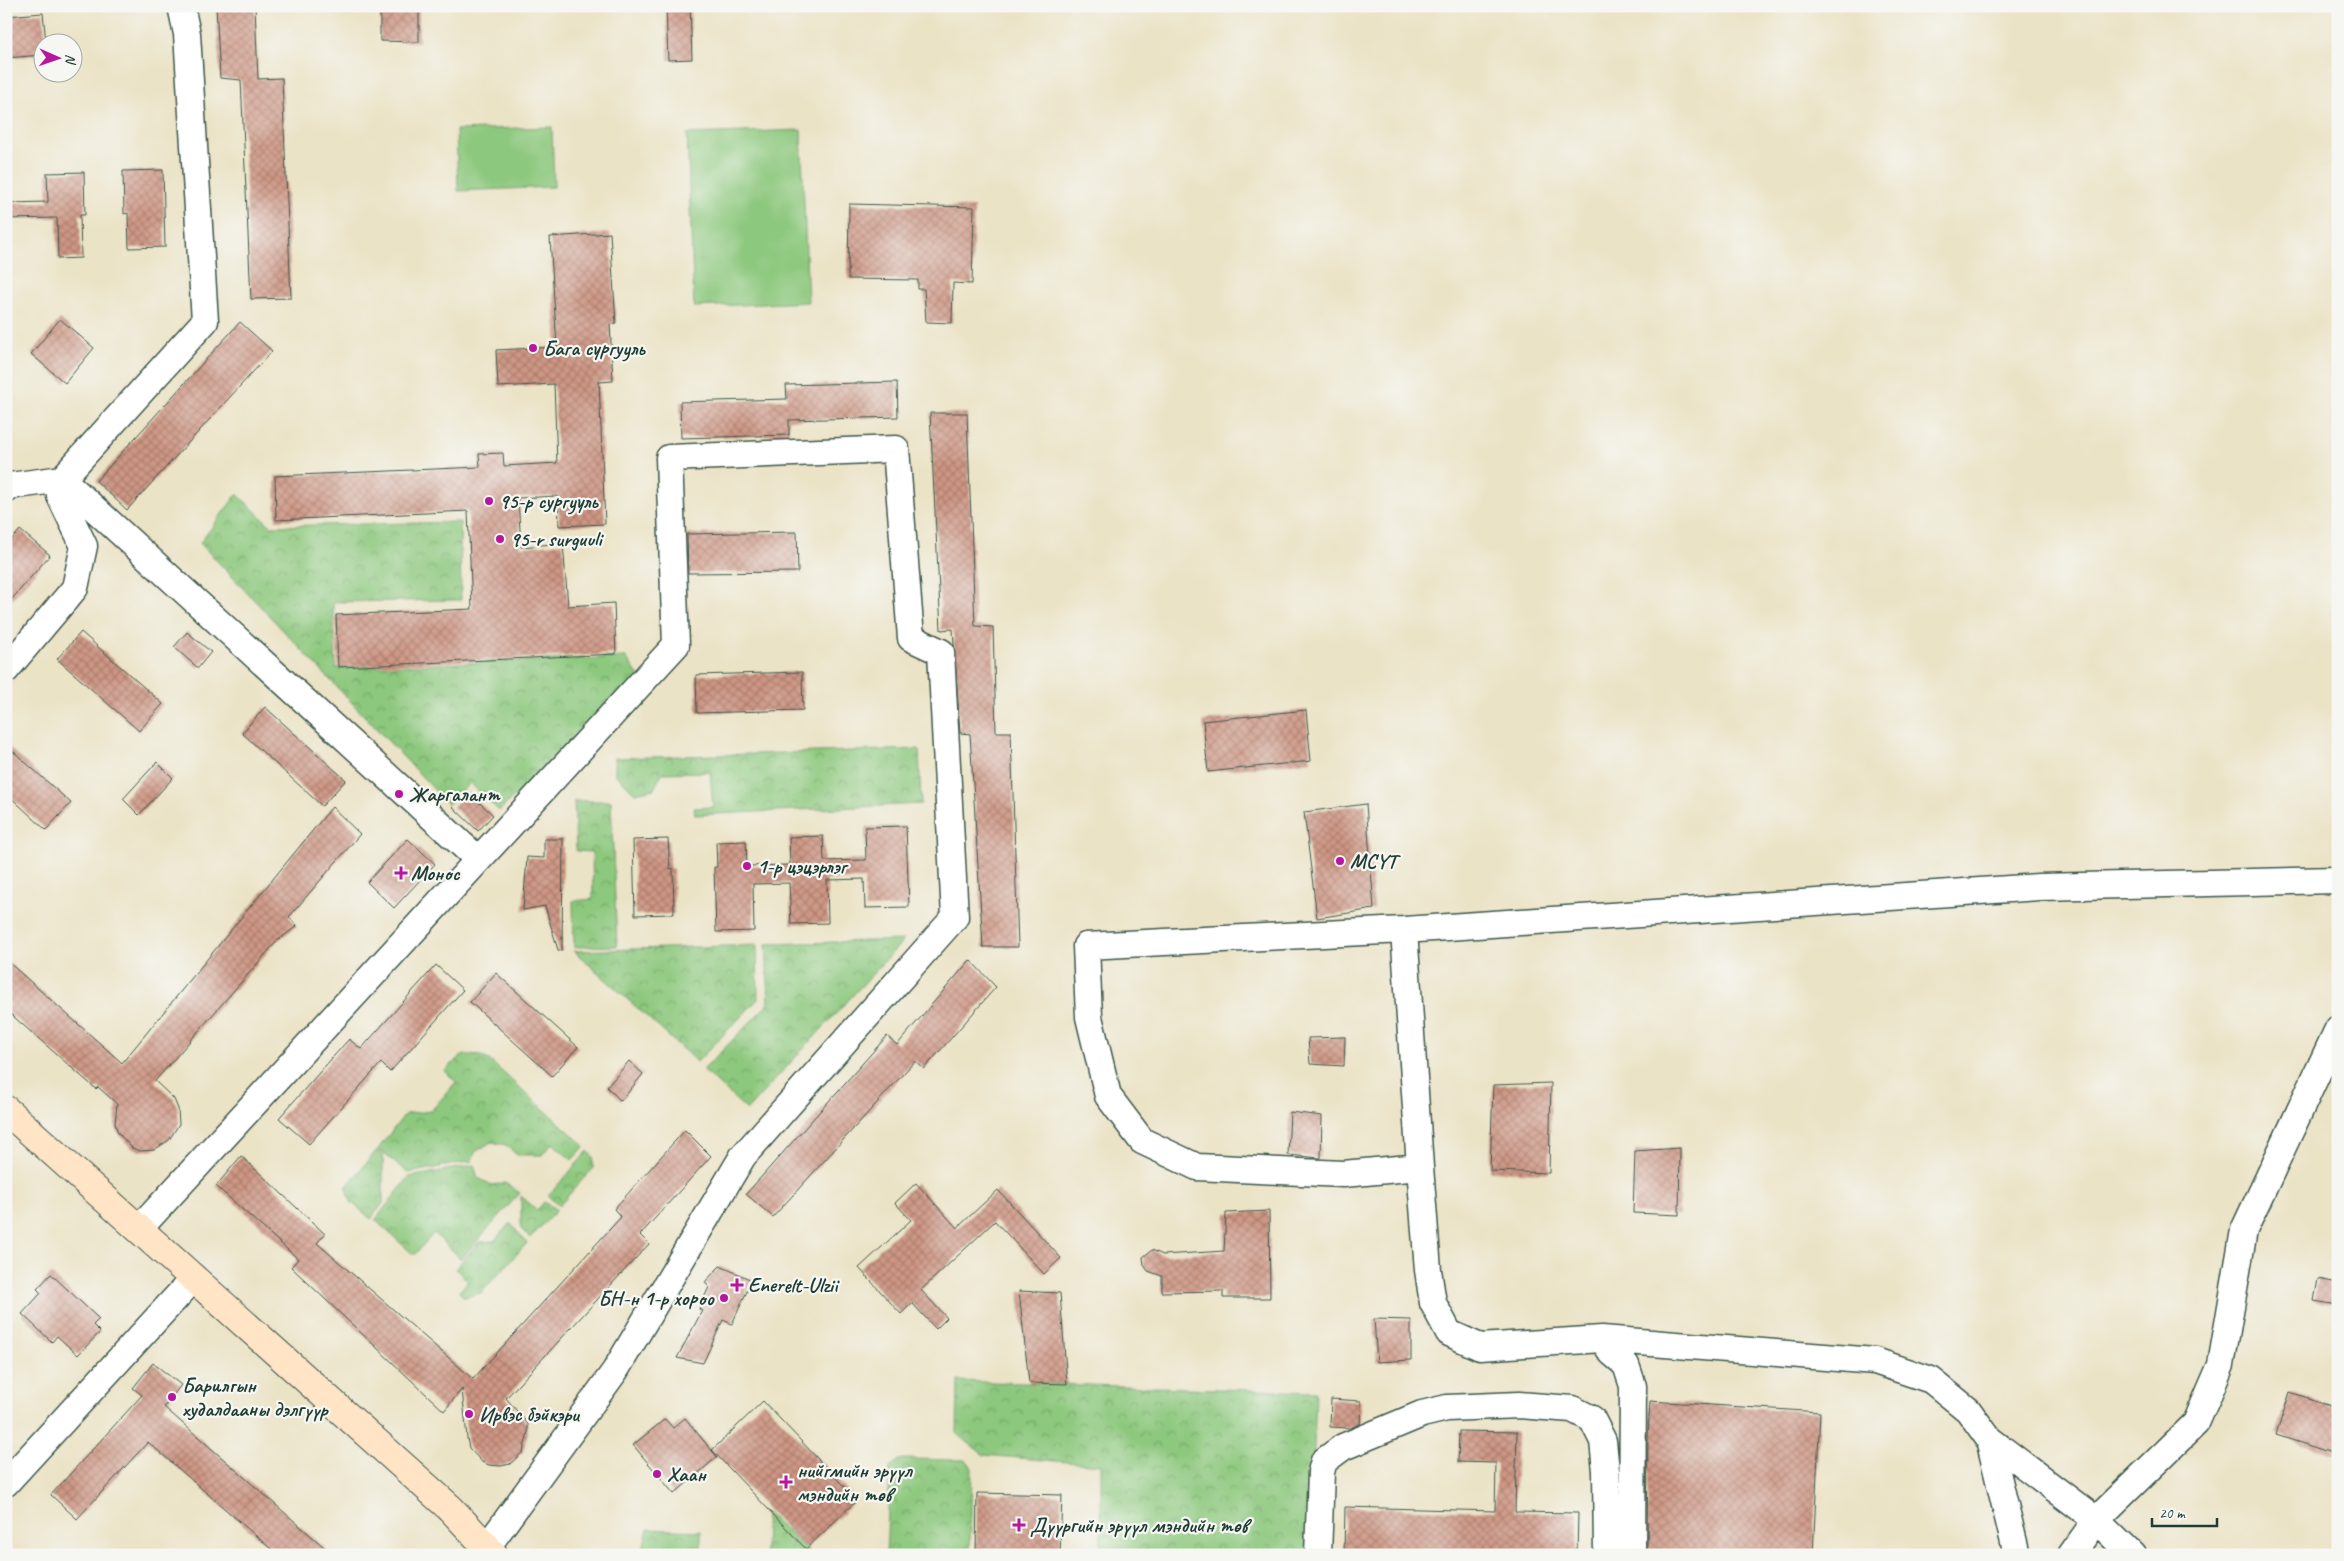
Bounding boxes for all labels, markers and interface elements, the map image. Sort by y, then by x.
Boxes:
north arrow [32,32,82,82]
text: N [62,54,79,65]
place label: Бага сургууль [543,335,647,362]
marker: Бага сургууль [527,342,539,354]
place label: 95-р сургууль [499,488,600,515]
marker: 95-р сургууль [483,495,495,507]
place label: 95-r surguuli [510,526,604,552]
marker: 95-r surguuli [494,533,506,545]
place label: Жаргалант [409,781,501,807]
marker: Жаргалант [393,788,405,800]
place label: МСҮТ [1350,848,1401,874]
place label: 1-р цэцэрлэг [757,853,849,879]
marker: МСҮТ [1334,855,1346,867]
place label: Монос [411,860,460,886]
marker: 1-р цэцэрлэг [741,860,753,872]
marker: Монос [395,867,407,879]
place label: Enerelt-Ulzii [748,1272,840,1298]
marker: Enerelt-Ulzii [730,1278,744,1292]
place label: БН-н 1-р хороо [598,1285,716,1311]
marker: БН-н 1-р хороо [718,1292,730,1304]
place label: Барилгын худалдааны дэлгүүр [182,1372,329,1422]
marker: Барилгын худалдааны дэлгүүр [166,1391,178,1403]
place label: Ирвэс бэйкэри [479,1401,581,1427]
marker: Ирвэс бэйкэри [463,1408,475,1420]
place label: нийгмийн эрүүл мэндийн төв [797,1457,914,1507]
place label: Хаан [667,1461,708,1487]
marker: Хаан [651,1468,663,1480]
marker: нийгмийн эрүүл мэндийн төв [779,1475,793,1489]
scale bar [2152,1496,2216,1528]
text: 20 m [2159,1504,2186,1523]
place label: Дүүргийн эрүүл мэндийн төв [1030,1512,1252,1538]
marker: Дүүргийн эрүүл мэндийн төв [1012,1518,1026,1532]

